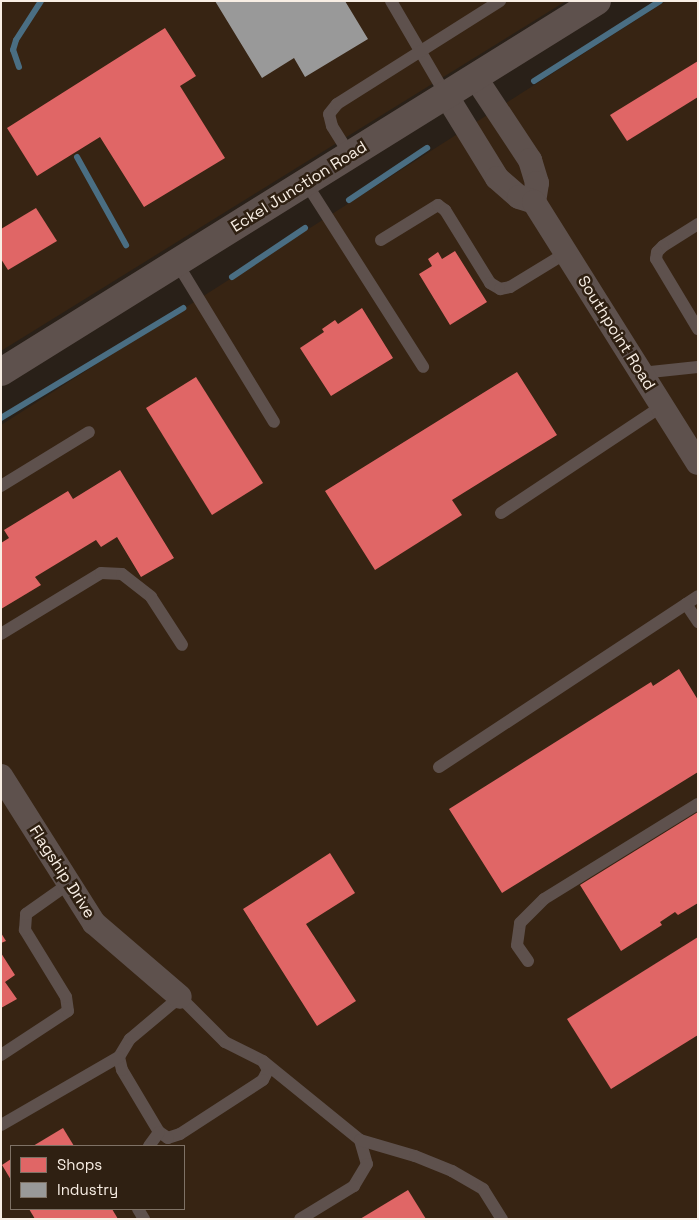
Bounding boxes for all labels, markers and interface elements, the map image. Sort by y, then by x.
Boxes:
street label: Eckel Junction Road [228,137,370,237]
street label: Southpoint Road [573,272,659,394]
street label: Flagship Drive [25,822,99,922]
legend [10,1145,185,1210]
text: Shops [57,1155,102,1174]
text: Industry [57,1180,118,1199]

